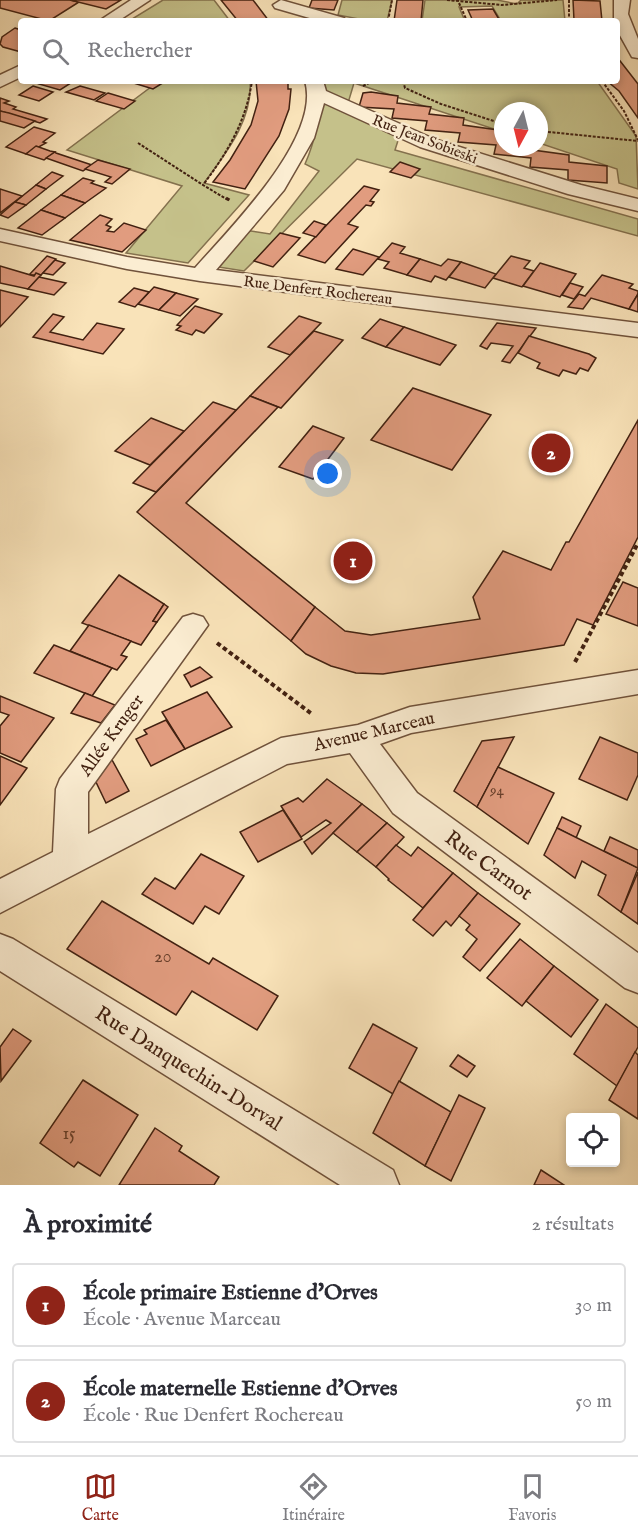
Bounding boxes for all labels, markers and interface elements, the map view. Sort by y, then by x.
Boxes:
search box [18,18,620,84]
icon: search [39,35,72,68]
text: Rechercher [87,37,192,65]
north arrow [494,102,548,156]
street label: Rue Jean Sobieski [369,111,480,168]
street label: Rue Denfert Rochereau [242,272,394,309]
pin: 2 [532,430,570,476]
your location [313,459,342,488]
pin: 1 [334,538,372,584]
street label: Allée Kruger [74,690,150,782]
street label: Avenue Marceau [311,707,437,758]
house number: 94 [489,781,505,800]
street label: Rue Carnot [439,825,538,907]
house number: 20 [154,946,172,969]
street label: Rue Danquechin-Dorval [90,1001,287,1138]
map controls [566,1113,620,1167]
button: locate [566,1113,620,1167]
house number: 15 [62,1123,76,1146]
text: À proximité [24,1208,152,1241]
text: 2 résultats [531,1212,614,1237]
text: École primaire Estienne d'Orves [83,1279,378,1307]
text: 1 [42,1293,49,1318]
text: 30 m [575,1293,612,1318]
text: École · Avenue Marceau [83,1307,281,1332]
text: École maternelle Estienne d'Orves [83,1375,397,1403]
text: 2 [41,1389,50,1414]
text: 50 m [575,1389,612,1414]
text: École · Rue Denfert Rochereau [83,1403,344,1428]
tab: Carte [82,1470,119,1526]
tab: Itinéraire [282,1470,345,1526]
tab: Favoris [508,1470,556,1526]

